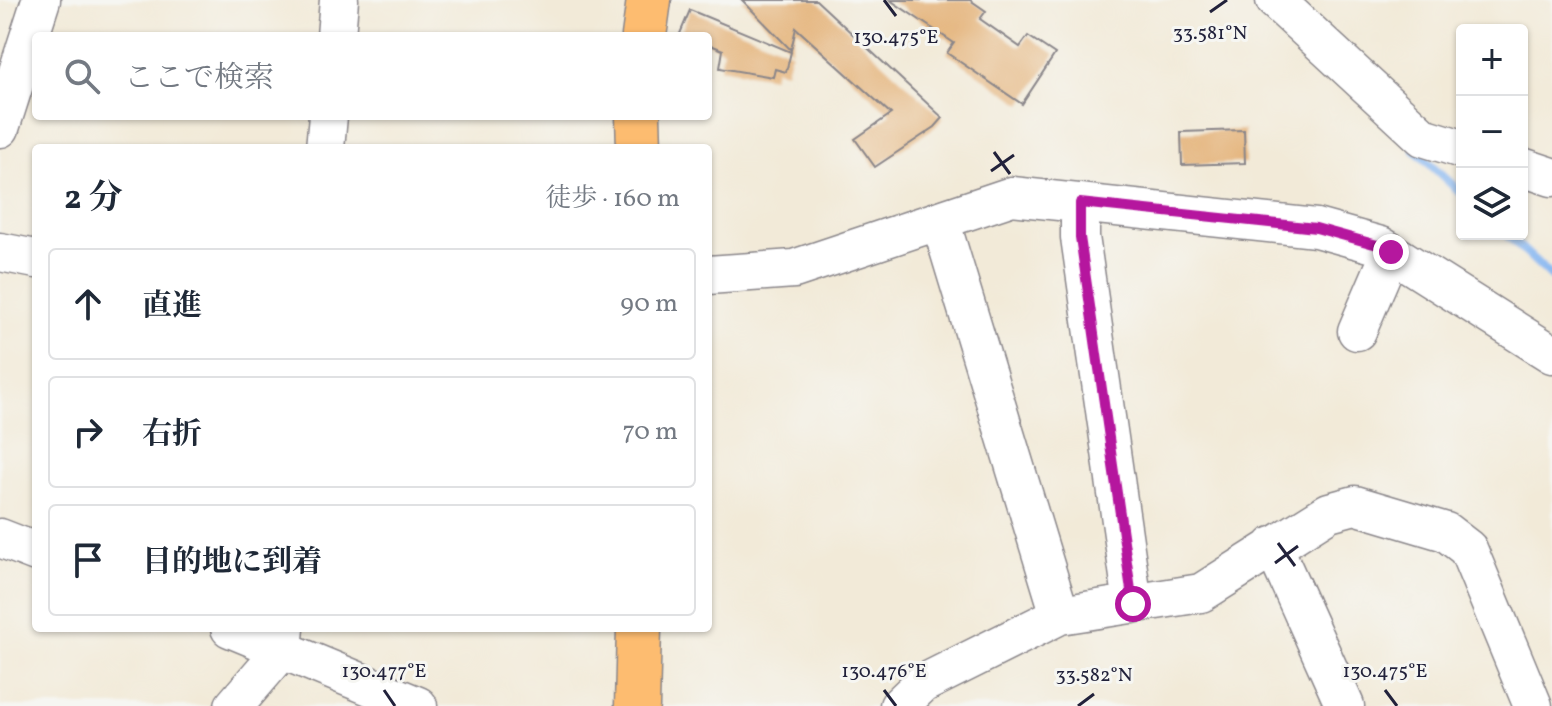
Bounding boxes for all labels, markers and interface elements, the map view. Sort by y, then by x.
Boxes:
text: 33.581°N [1173,20,1247,48]
text: 130.475°E [853,24,939,52]
map controls [1456,24,1528,240]
button: + [1456,24,1528,96]
search box [32,32,712,120]
icon: search [60,54,104,98]
text: ここで検索 [124,58,274,100]
button: − [1456,96,1528,168]
button: layers [1456,168,1528,240]
text: 2 分 [64,176,122,223]
text: 徒歩 · 160 m [545,181,680,217]
route end [1373,234,1409,270]
icon: ahead [66,282,110,326]
text: 直進 [142,286,202,328]
text: 90 m [620,286,678,322]
icon: right [66,410,110,454]
text: 右折 [142,414,202,456]
text: 70 m [623,414,678,450]
icon: arrive [66,538,110,582]
text: 目的地に到着 [142,542,322,584]
route start [1115,586,1151,622]
text: 130.477°E [341,658,427,686]
text: 130.476°E [841,658,927,686]
text: 130.475°E [1342,658,1428,686]
text: 33.582°N [1055,662,1133,690]

